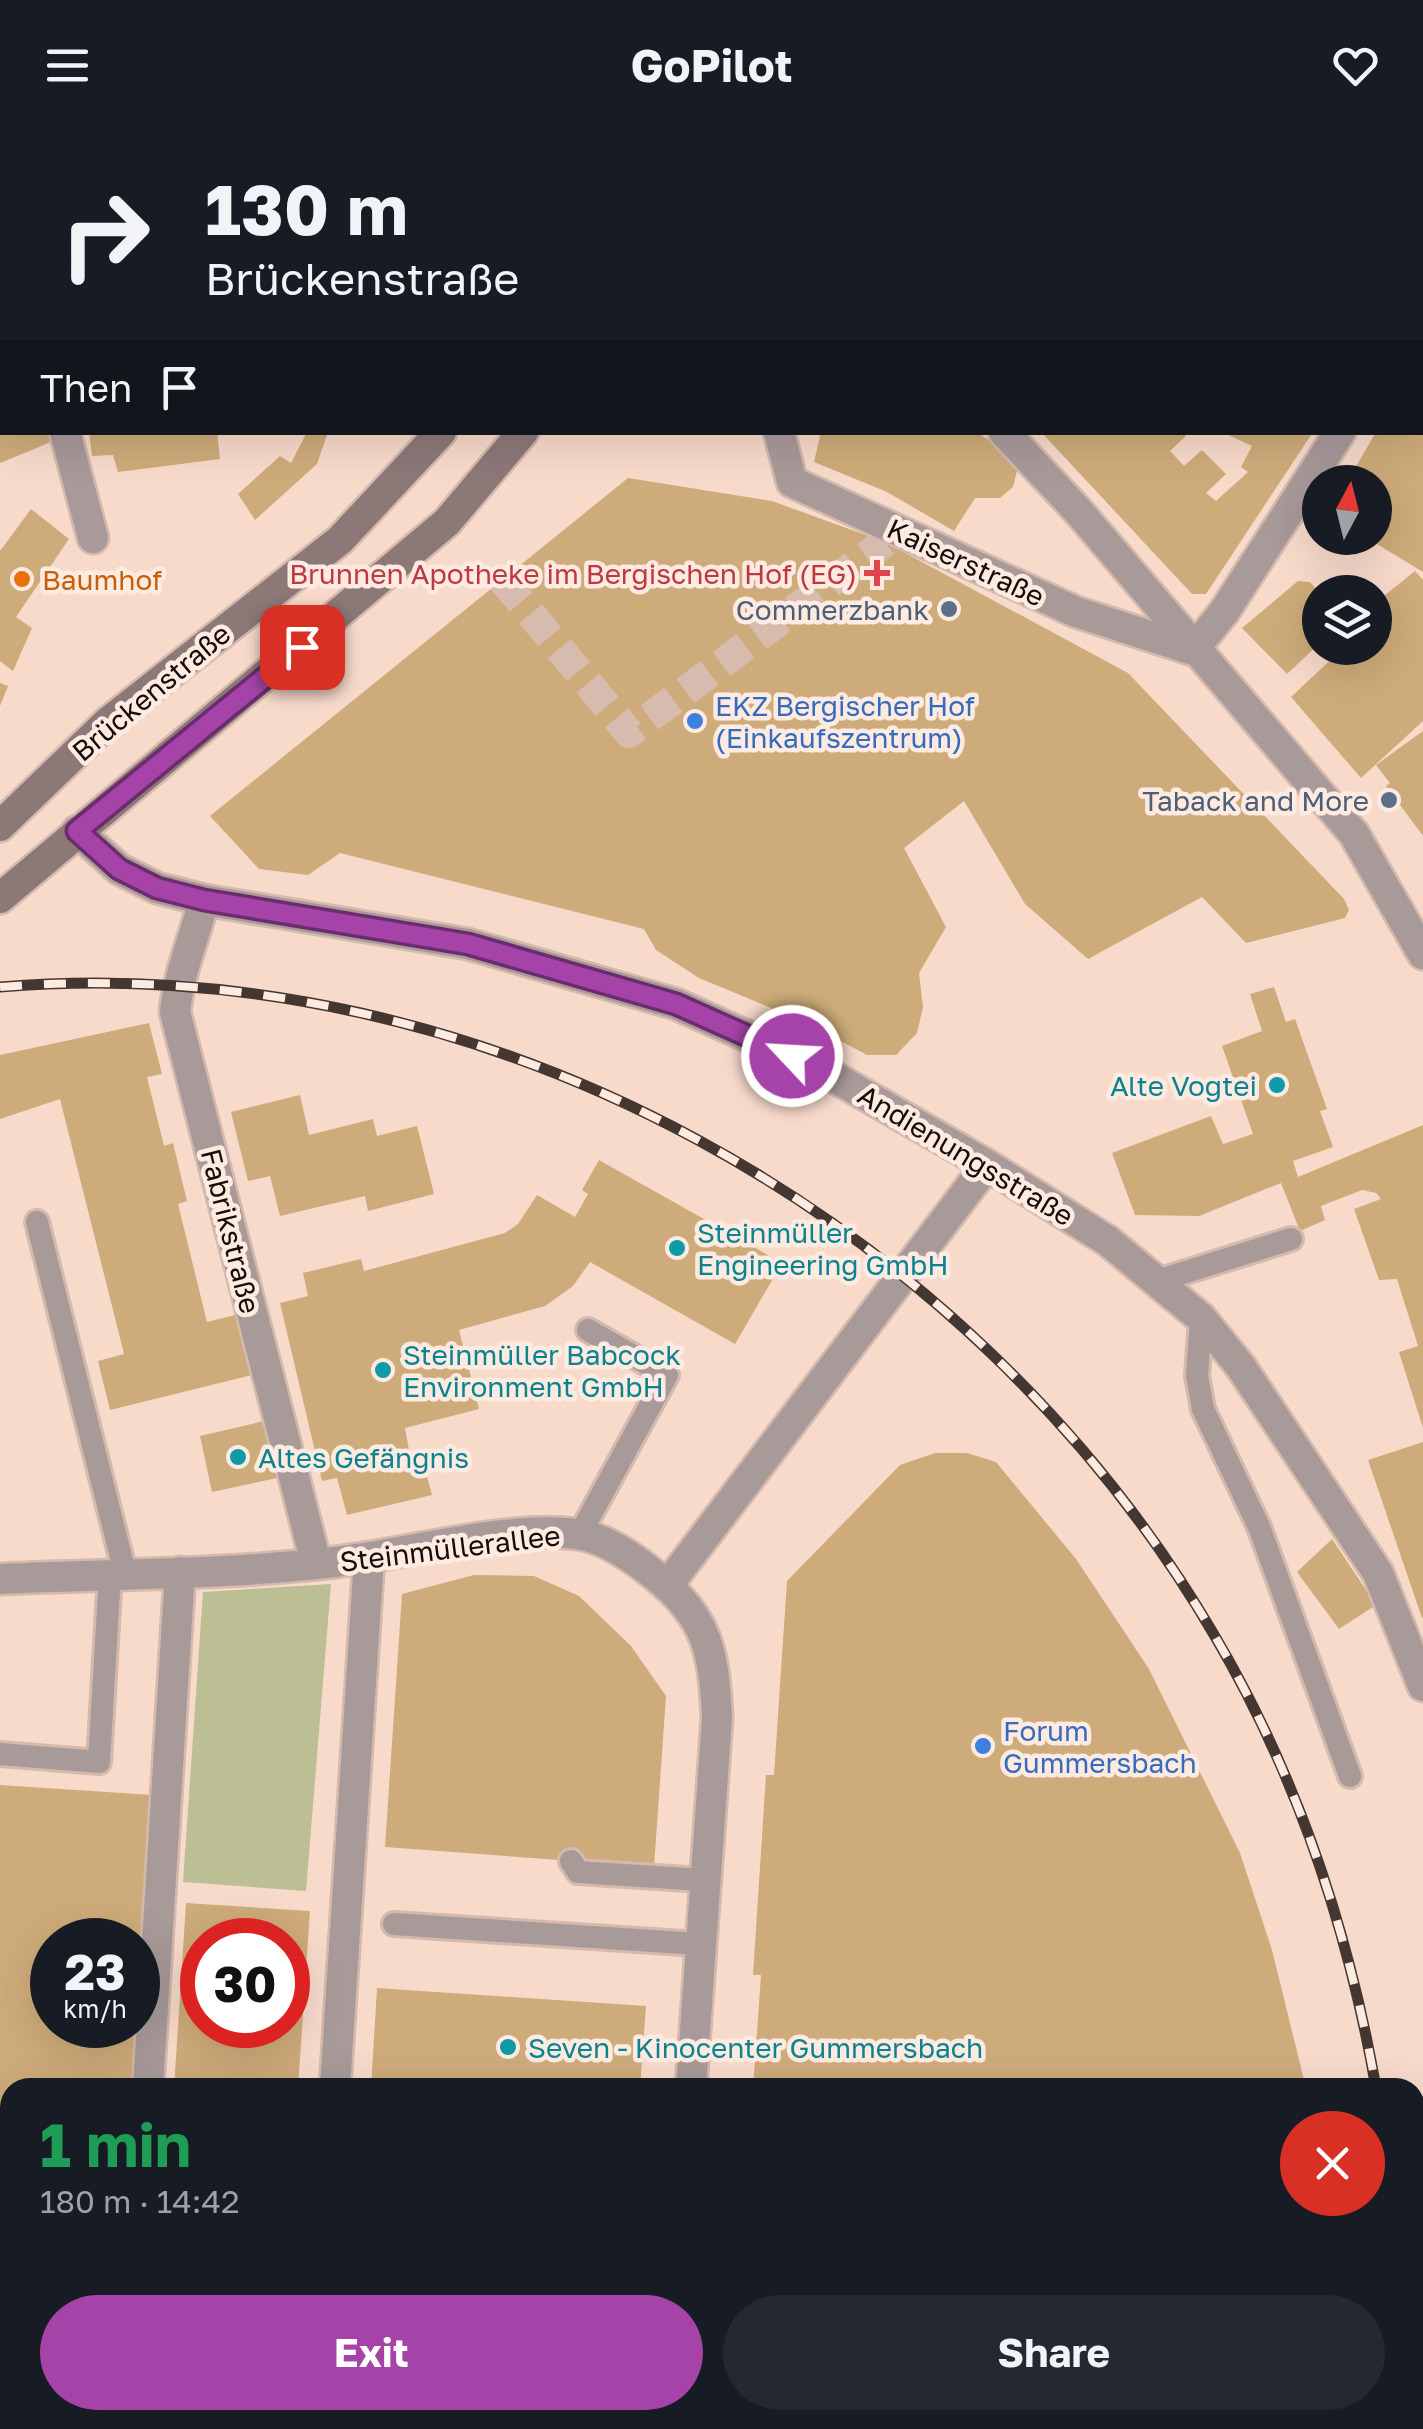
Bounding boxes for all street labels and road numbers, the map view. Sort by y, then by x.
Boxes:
street label: Kaiserstraße [882,511,1050,613]
street label: Brückenstraße [65,616,237,768]
street label: Andienungsstraße [852,1078,1080,1232]
street label: Fabrikstraße [195,1145,267,1317]
street label: Steinmüllerallee [338,1518,562,1578]

